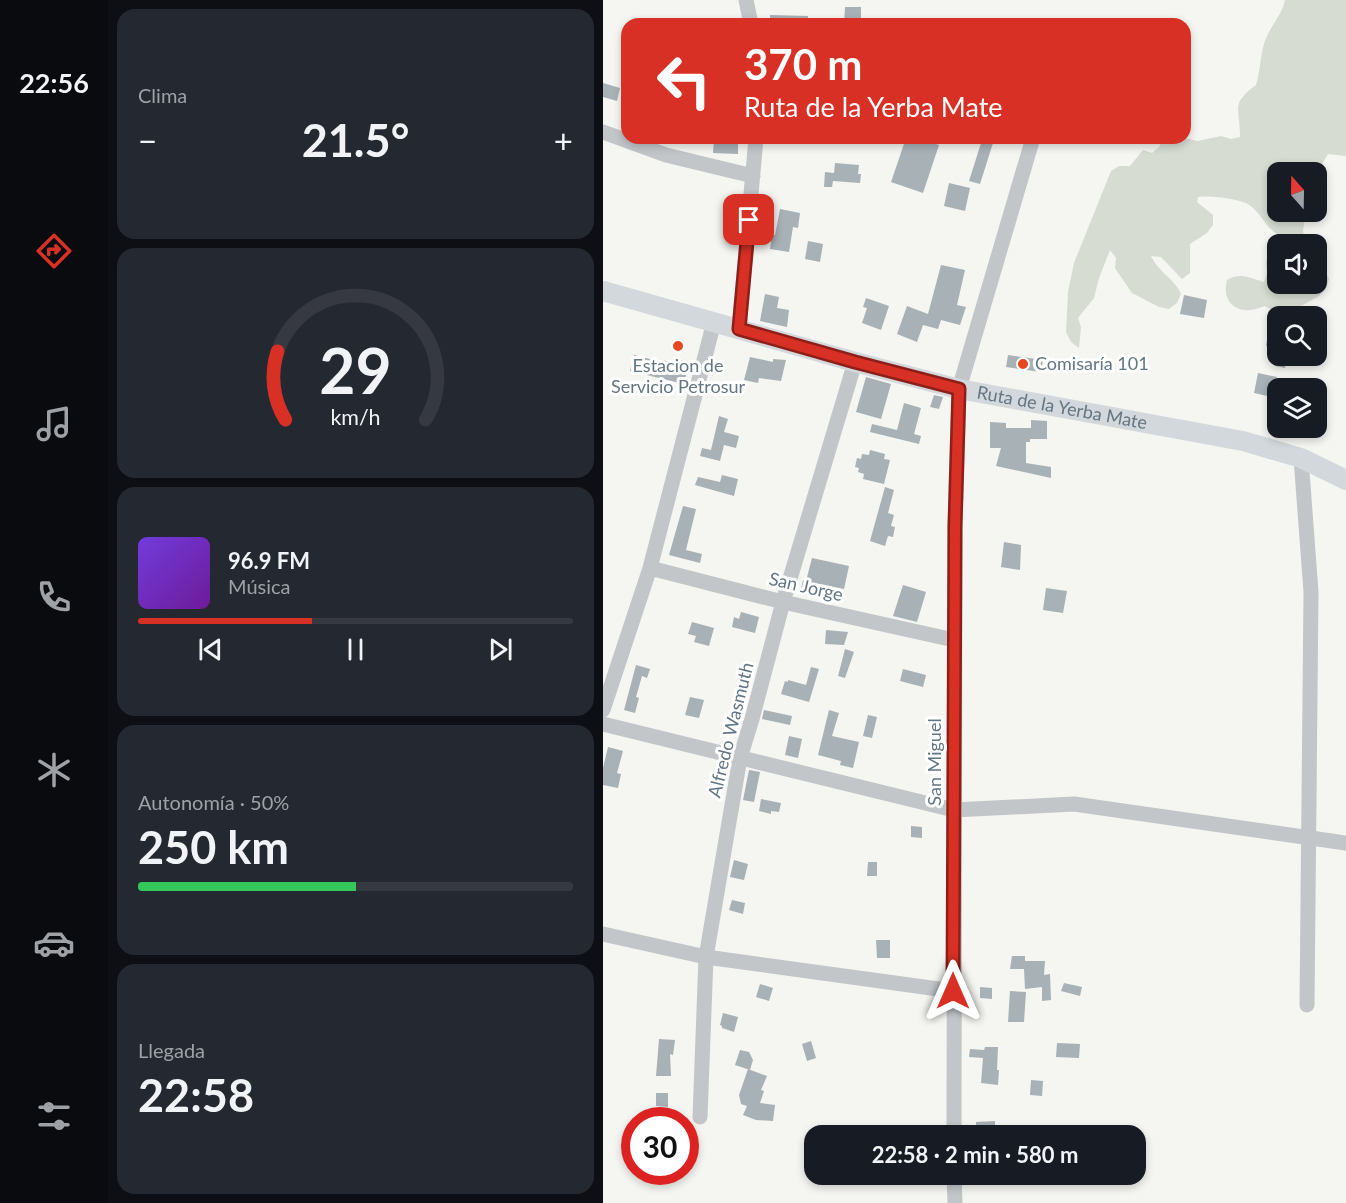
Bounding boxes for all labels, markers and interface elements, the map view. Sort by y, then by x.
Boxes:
text: 370 m [744,39,862,89]
icon: left [645,42,723,120]
text: 22:56 [19,66,89,99]
text: Clima [138,83,187,107]
text: Ruta de la Yerba Mate [744,90,1003,123]
text: 21.5° [302,113,409,167]
text: − [138,120,157,160]
text: + [554,120,573,160]
north arrow [1267,162,1327,222]
map controls [1267,162,1327,438]
pin [723,194,774,245]
icon: arrive [732,203,765,236]
icon: directions [33,230,75,272]
button: sound [1267,234,1327,294]
button: search [1267,306,1327,366]
text: 29 [319,332,392,407]
marker: Estacion de Servicio Petrosur [671,339,685,353]
place label: Comisaría 101 [1035,352,1149,374]
place label: Estacion de Servicio Petrosur [611,354,745,397]
marker: Comisaría 101 [1016,357,1030,371]
button: layers [1267,378,1327,438]
street label: Ruta de la Yerba Mate [975,381,1149,433]
icon: music [33,403,75,445]
text: km/h [330,404,381,430]
text: 96.9 FM [228,547,310,574]
street label: San Jorge [767,567,845,605]
text: Música [228,574,291,598]
icon: phone [33,576,75,618]
icon: previous [194,633,227,666]
icon: pause [339,633,372,666]
icon: next [484,633,517,666]
street label: Alfredo Wasmuth [703,660,757,800]
street label: San Miguel [923,718,945,806]
icon: climate [33,749,75,791]
text: Autonomía · 50% [138,790,289,814]
text: 250 km [138,820,289,874]
icon: car [33,922,75,964]
position arrow [921,959,985,1023]
text: Llegada [138,1038,205,1062]
text: 22:58 [138,1068,254,1122]
icon: filters [33,1095,75,1137]
speed limit sign: 30 [621,1107,699,1185]
text: 22:58 · 2 min · 580 m [872,1141,1078,1168]

